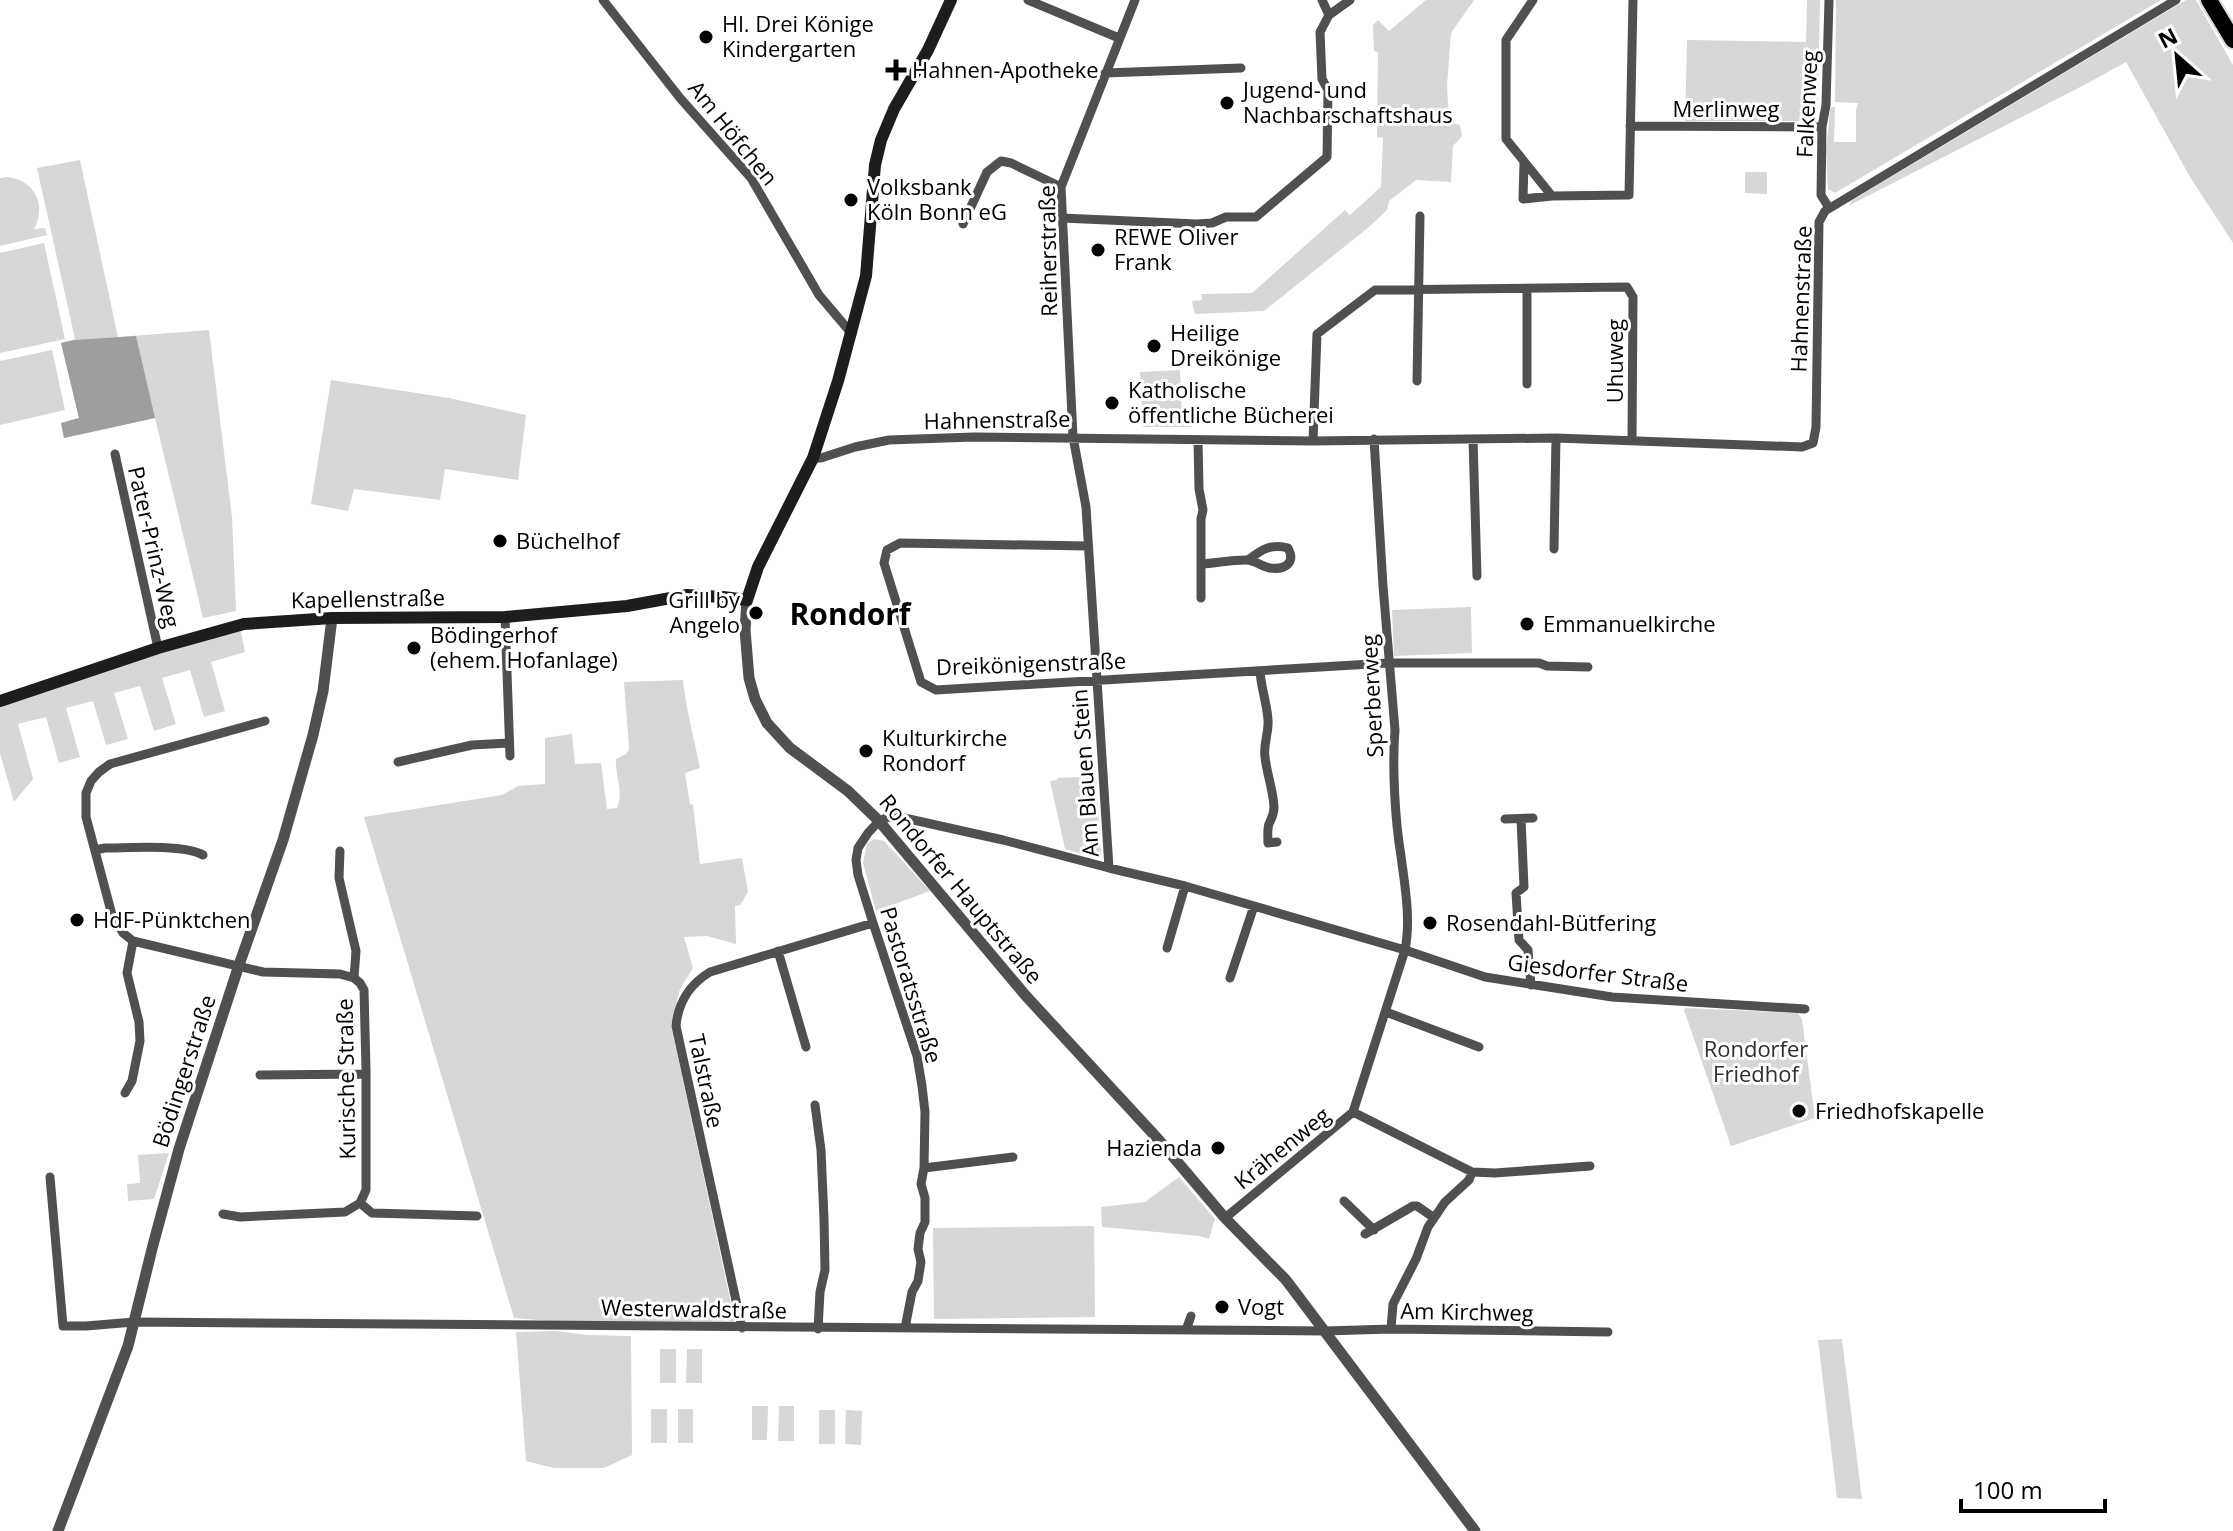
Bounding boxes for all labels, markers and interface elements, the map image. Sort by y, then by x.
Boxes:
place label: Hl. Drei Könige Kindergarten [722,8,874,63]
north arrow [2137,16,2217,96]
text: N [2153,20,2182,55]
marker: Hl. Drei Könige Kindergarten [697,28,715,46]
street label: Falkenweg [1788,49,1824,159]
place label: Hahnen-Apotheke [912,54,1099,84]
marker: Hahnen-Apotheke [887,61,905,79]
street label: Am Höfchen [682,74,785,191]
place label: Jugend- und Nachbarschaftshaus [1241,74,1453,129]
street label: Merlinweg [1672,93,1780,123]
marker: Jugend- und Nachbarschaftshaus [1218,94,1236,112]
place label: Volksbank Köln Bonn eG [867,171,1007,226]
street label: Reiherstraße [1031,185,1063,317]
marker: Volksbank Köln Bonn eG [842,191,860,209]
place label: REWE Oliver Frank [1114,221,1239,276]
street label: Hahnenstraße [1782,225,1818,373]
marker: REWE Oliver Frank [1089,241,1107,259]
place label: Heilige Dreikönige [1170,317,1281,372]
street label: Uhuweg [1599,319,1629,403]
marker: Heilige Dreikönige [1145,337,1163,355]
place label: Katholische öffentliche Bücherei [1128,374,1334,429]
marker: Katholische öffentliche Bücherei [1103,394,1121,412]
street label: Hahnenstraße [923,403,1071,435]
street label: Pater-Prinz-Weg [122,463,188,631]
place label: Büchelhof [516,525,621,555]
marker: Büchelhof [491,532,509,550]
street label: Kapellenstraße [291,582,445,614]
place label: Grill by Angelo [668,584,741,639]
district label: Rondorf [790,593,912,634]
marker: Grill by Angelo [747,604,765,622]
place label: Emmanuelkirche [1543,608,1716,638]
marker: Emmanuelkirche [1518,615,1536,633]
place label: Bödingerhof (ehem. Hofanlage) [430,619,618,674]
street label: Sperberweg [1353,634,1389,758]
marker: Bödingerhof (ehem. Hofanlage) [405,639,423,657]
street label: Dreikönigenstraße [935,645,1126,681]
street label: Am Blauen Stein [1063,688,1105,858]
place label: Kulturkirche Rondorf [882,722,1007,777]
marker: Kulturkirche Rondorf [857,742,875,760]
street label: Rondorfer Hauptstraße [873,787,1050,990]
street label: Pastoratsstraße [874,903,950,1067]
place label: HdF-Pünktchen [93,904,251,934]
place label: Rosendahl-Bütfering [1446,907,1656,937]
marker: HdF-Pünktchen [68,911,86,929]
marker: Rosendahl-Bütfering [1421,914,1439,932]
street label: Giesdorfer Straße [1506,946,1690,998]
street label: Bödingerstraße [144,991,222,1151]
street label: Kurische Straße [329,998,361,1160]
street label: Talstraße [682,1031,732,1131]
park label: Rondorfer Friedhof [1704,1033,1808,1088]
place label: Friedhofskapelle [1815,1095,1984,1125]
street label: Krähenweg [1227,1099,1336,1195]
marker: Friedhofskapelle [1790,1102,1808,1120]
place label: Hazienda [1106,1132,1202,1162]
marker: Hazienda [1209,1139,1227,1157]
street label: Westerwaldstraße [601,1291,787,1325]
place label: Vogt [1238,1291,1284,1321]
street label: Am Kirchweg [1400,1295,1534,1327]
marker: Vogt [1213,1298,1231,1316]
scale bar [1961,1463,2105,1513]
text: 100 m [1973,1473,2043,1506]

